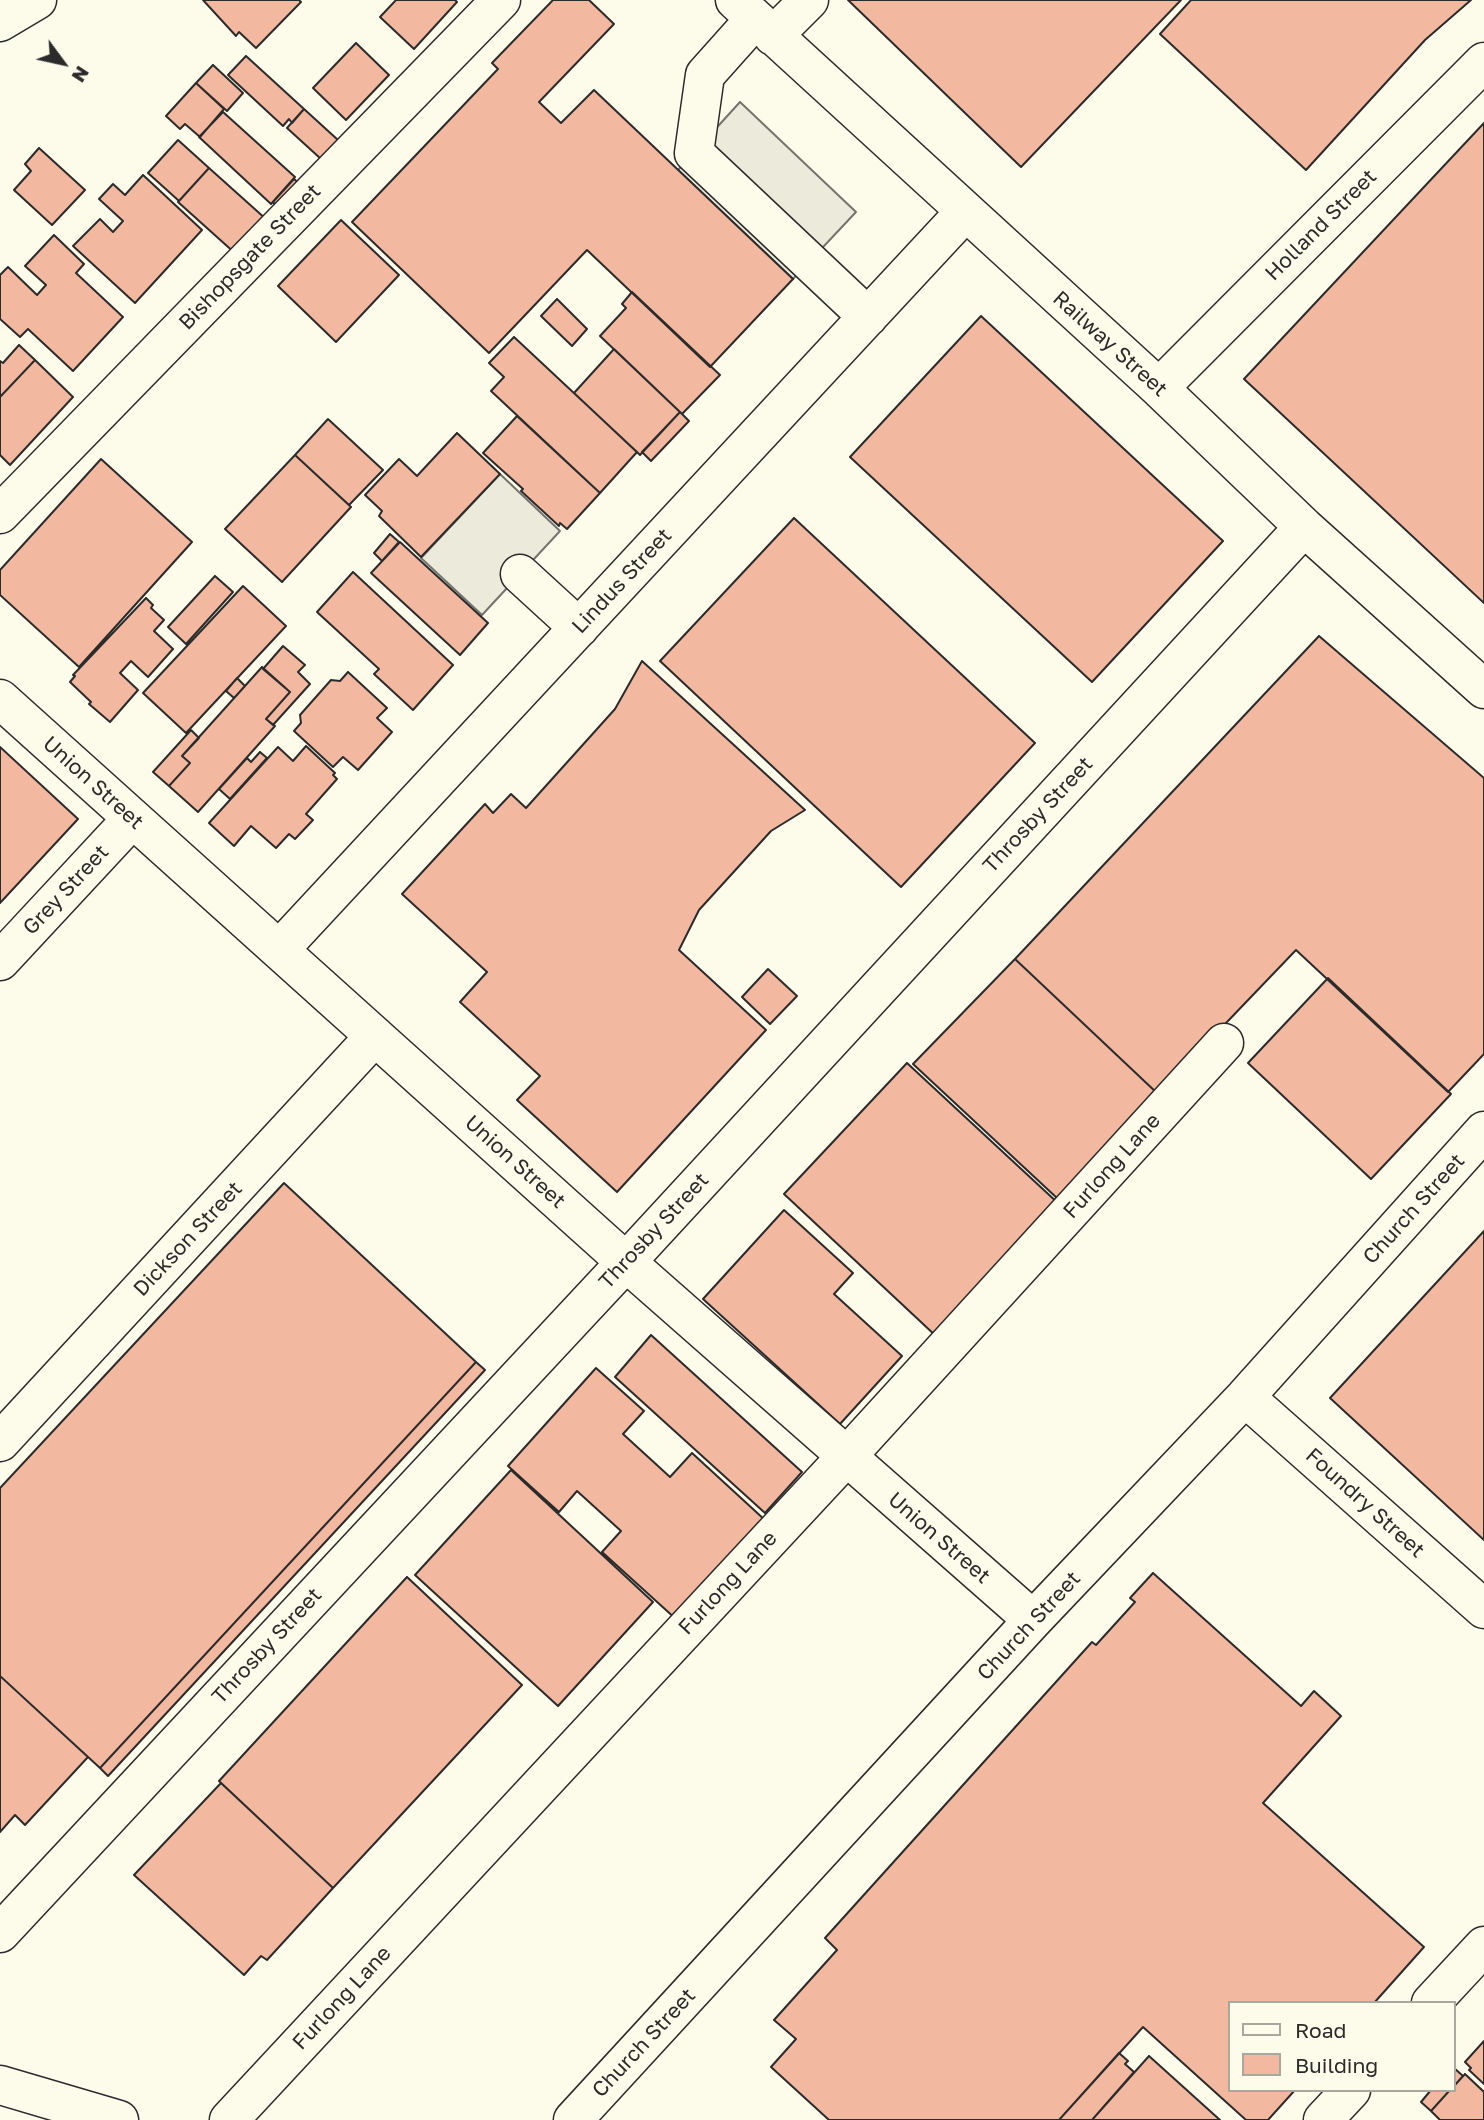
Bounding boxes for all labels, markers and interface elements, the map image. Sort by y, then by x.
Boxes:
north arrow [28,28,98,98]
text: N [67,62,95,87]
street label: Holland Street [1260,164,1382,286]
street label: Bishopsgate Street [174,179,326,335]
street label: Railway Street [1048,286,1172,402]
street label: Lindus Street [567,523,677,639]
street label: Union Street [37,731,149,835]
street label: Throsby Street [978,752,1098,878]
street label: Grey Street [18,840,114,940]
street label: Furlong Lane [1058,1108,1166,1224]
street label: Union Street [459,1110,571,1214]
street label: Church Street [1358,1149,1470,1269]
street label: Throsby Street [594,1168,714,1294]
street label: Dickson Street [128,1176,248,1302]
street label: Foundry Street [1300,1443,1430,1563]
street label: Union Street [883,1487,995,1589]
street label: Furlong Lane [674,1526,782,1640]
street label: Church Street [972,1566,1086,1686]
street label: Throsby Street [207,1583,327,1709]
street label: Furlong Lane [288,1941,396,2055]
street label: Church Street [587,1983,701,2103]
legend [1228,2001,1456,2092]
text: Road [1295,2017,1346,2043]
text: Building [1295,2052,1378,2078]

